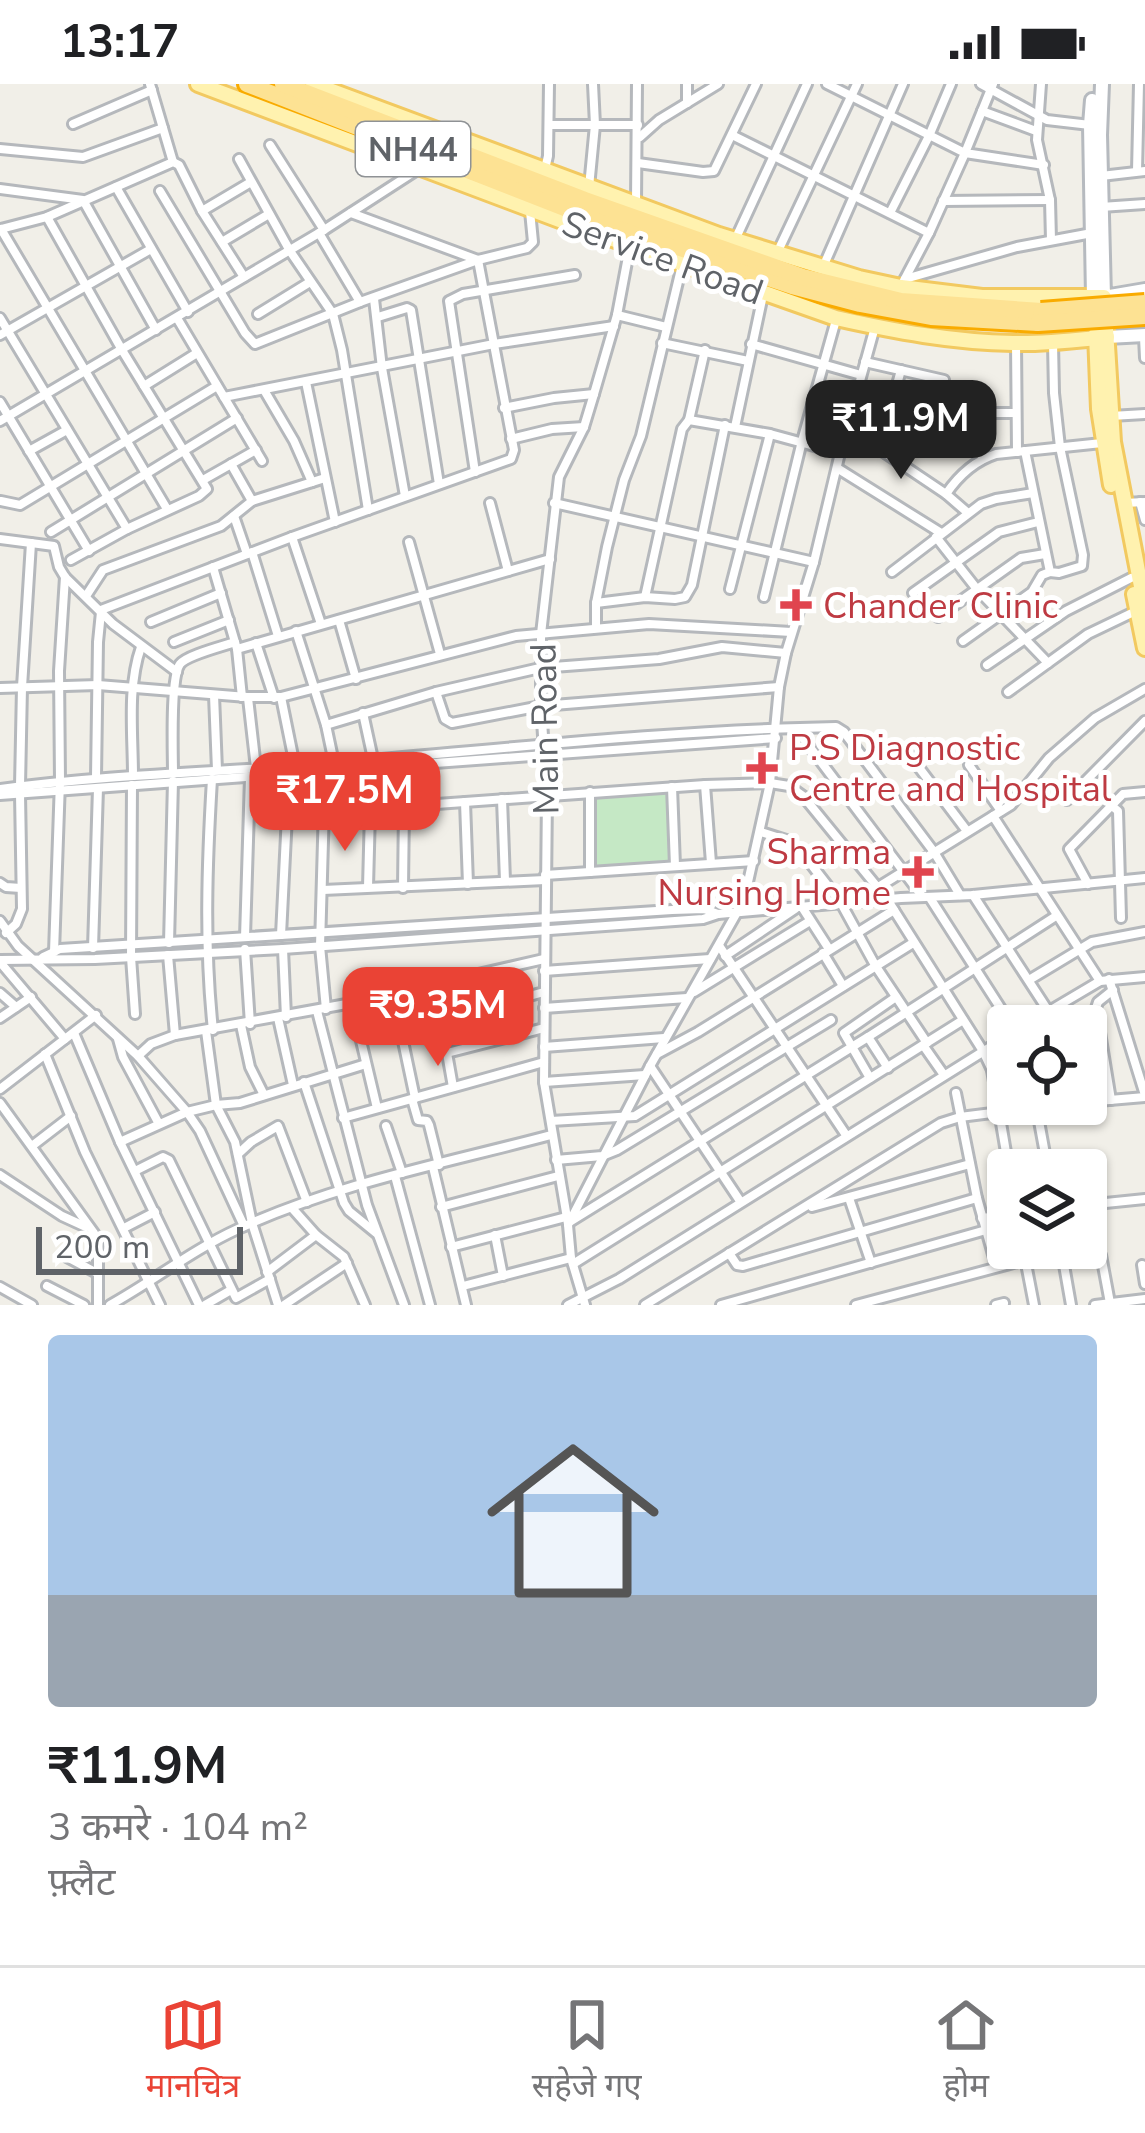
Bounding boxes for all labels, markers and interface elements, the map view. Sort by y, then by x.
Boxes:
text: 13:17 [60,12,179,73]
road number: NH44 [356,122,470,176]
street label: Service Road [555,199,770,317]
pin: ₹11.9M [803,380,999,482]
text: ₹11.9M [832,392,970,445]
place label: Chander Clinic [823,582,1058,631]
marker: Chander Clinic [780,589,812,621]
street label: Main Road [520,643,571,815]
place label: P.S Diagnostic Centre and Hospital [789,724,1112,814]
pin: ₹17.5M [247,752,443,854]
marker: P.S Diagnostic Centre and Hospital [746,752,778,784]
text: ₹17.5M [276,764,414,817]
place label: Sharma Nursing Home [658,828,891,918]
marker: Sharma Nursing Home [902,856,934,888]
pin: ₹9.35M [340,967,536,1069]
text: ₹9.35M [369,979,507,1032]
map controls [987,1005,1107,1269]
button: locate [987,1005,1107,1125]
button: layers [987,1149,1107,1269]
scale bar [36,1221,243,1274]
text: 200 m [54,1225,150,1270]
icon: home [465,1413,681,1629]
text: ₹11.9M [48,1731,227,1801]
text: 3 कमरे · 104 m² [48,1801,308,1854]
text: फ़्लैट [48,1856,115,1909]
tab: मानचित्र [146,1992,240,2110]
tab: सहेजे गए [532,1992,641,2110]
tab: होम [933,1992,999,2110]

